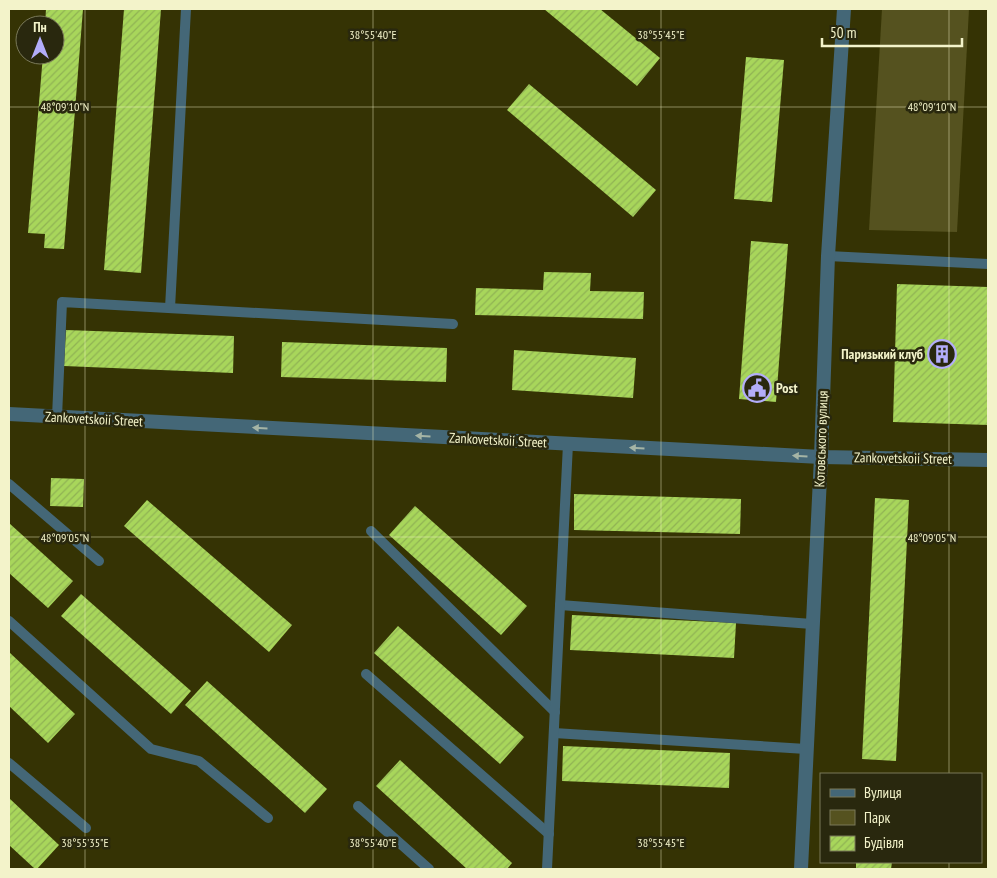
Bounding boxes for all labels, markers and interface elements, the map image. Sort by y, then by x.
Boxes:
north arrow [15,15,65,65]
scale bar [822,15,962,47]
text: Пн [33,18,47,36]
text: 50 m [830,23,856,42]
text: 38°55'40"E [349,27,397,42]
text: 38°55'45"E [637,27,685,42]
text: 48°09'10"N [41,99,89,114]
text: 48°09'10"N [908,99,956,114]
building icon: Паризький клуб [927,339,957,369]
place label: Паризький клуб [841,345,923,363]
public building icon: Post [742,373,772,403]
place label: Post [776,379,797,397]
street label: Котовського вулиця [810,390,832,488]
street label: Zankovetskoii Street [45,407,144,431]
one-way arrow [252,423,268,431]
street label: Zankovetskoii Street [449,428,548,452]
one-way arrow [414,432,430,440]
one-way arrow [629,443,645,451]
street label: Zankovetskoii Street [854,448,952,468]
one-way arrow [791,452,807,460]
text: 48°09'05"N [41,530,89,545]
text: 48°09'05"N [908,530,956,545]
legend [820,773,982,863]
text: Вулиця [864,783,902,802]
text: Парк [864,808,890,827]
text: Будівля [864,833,904,852]
text: 38°55'35"E [61,835,109,850]
text: 38°55'40"E [349,835,397,850]
text: 38°55'45"E [637,835,685,850]

